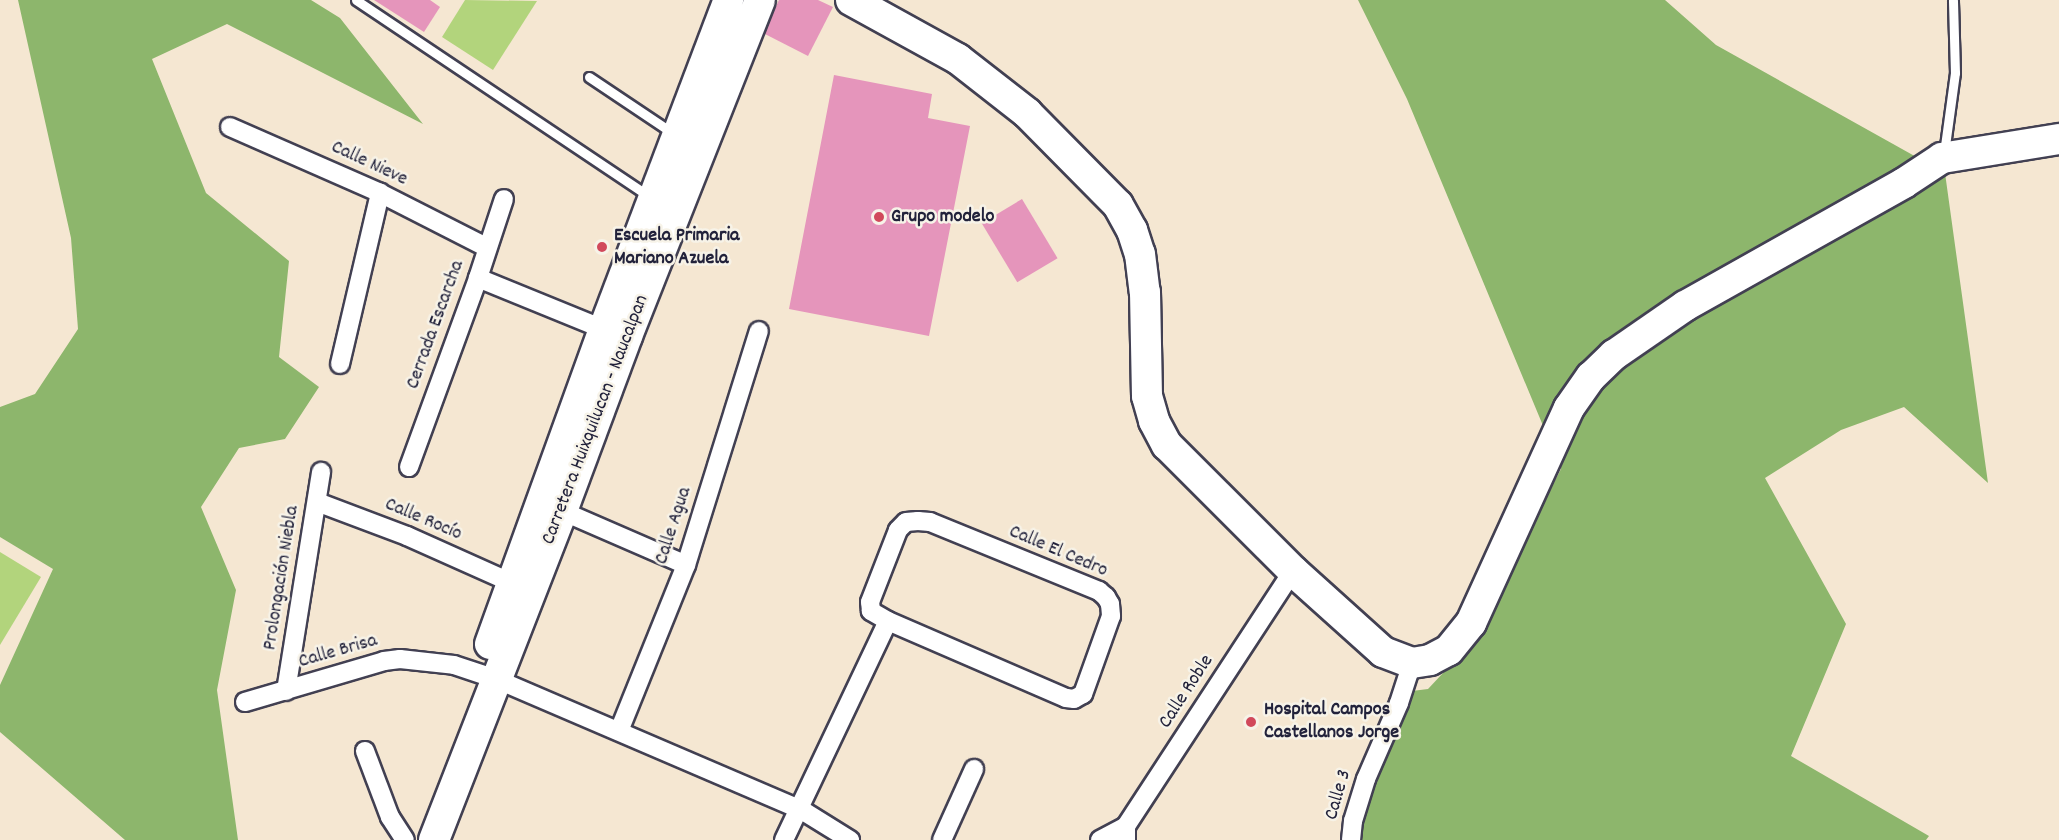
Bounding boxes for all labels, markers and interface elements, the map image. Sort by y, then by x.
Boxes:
street label: Calle Nieve [327,136,411,192]
place label: Grupo modelo [891,205,994,229]
marker: Grupo modelo [872,210,886,224]
place label: Escuela Primaria Mariano Azuela [614,224,739,271]
marker: Escuela Primaria Mariano Azuela [595,240,609,254]
street label: Cerrada Escarcha [402,257,470,393]
street label: Carretera Huixquilucan - Naucalpan [537,292,655,548]
street label: Calle Agua [650,484,698,568]
street label: Calle Rocío [381,493,465,547]
street label: Prolongación Niebla [259,504,305,652]
street label: Calle El Cedro [1005,520,1111,584]
street label: Calle Brisa [296,629,380,675]
street label: Calle Roble [1154,651,1220,733]
place label: Hospital Campos Castellanos Jorge [1264,698,1399,745]
marker: Hospital Campos Castellanos Jorge [1242,713,1260,731]
street label: Calle 3 [1320,767,1358,823]

